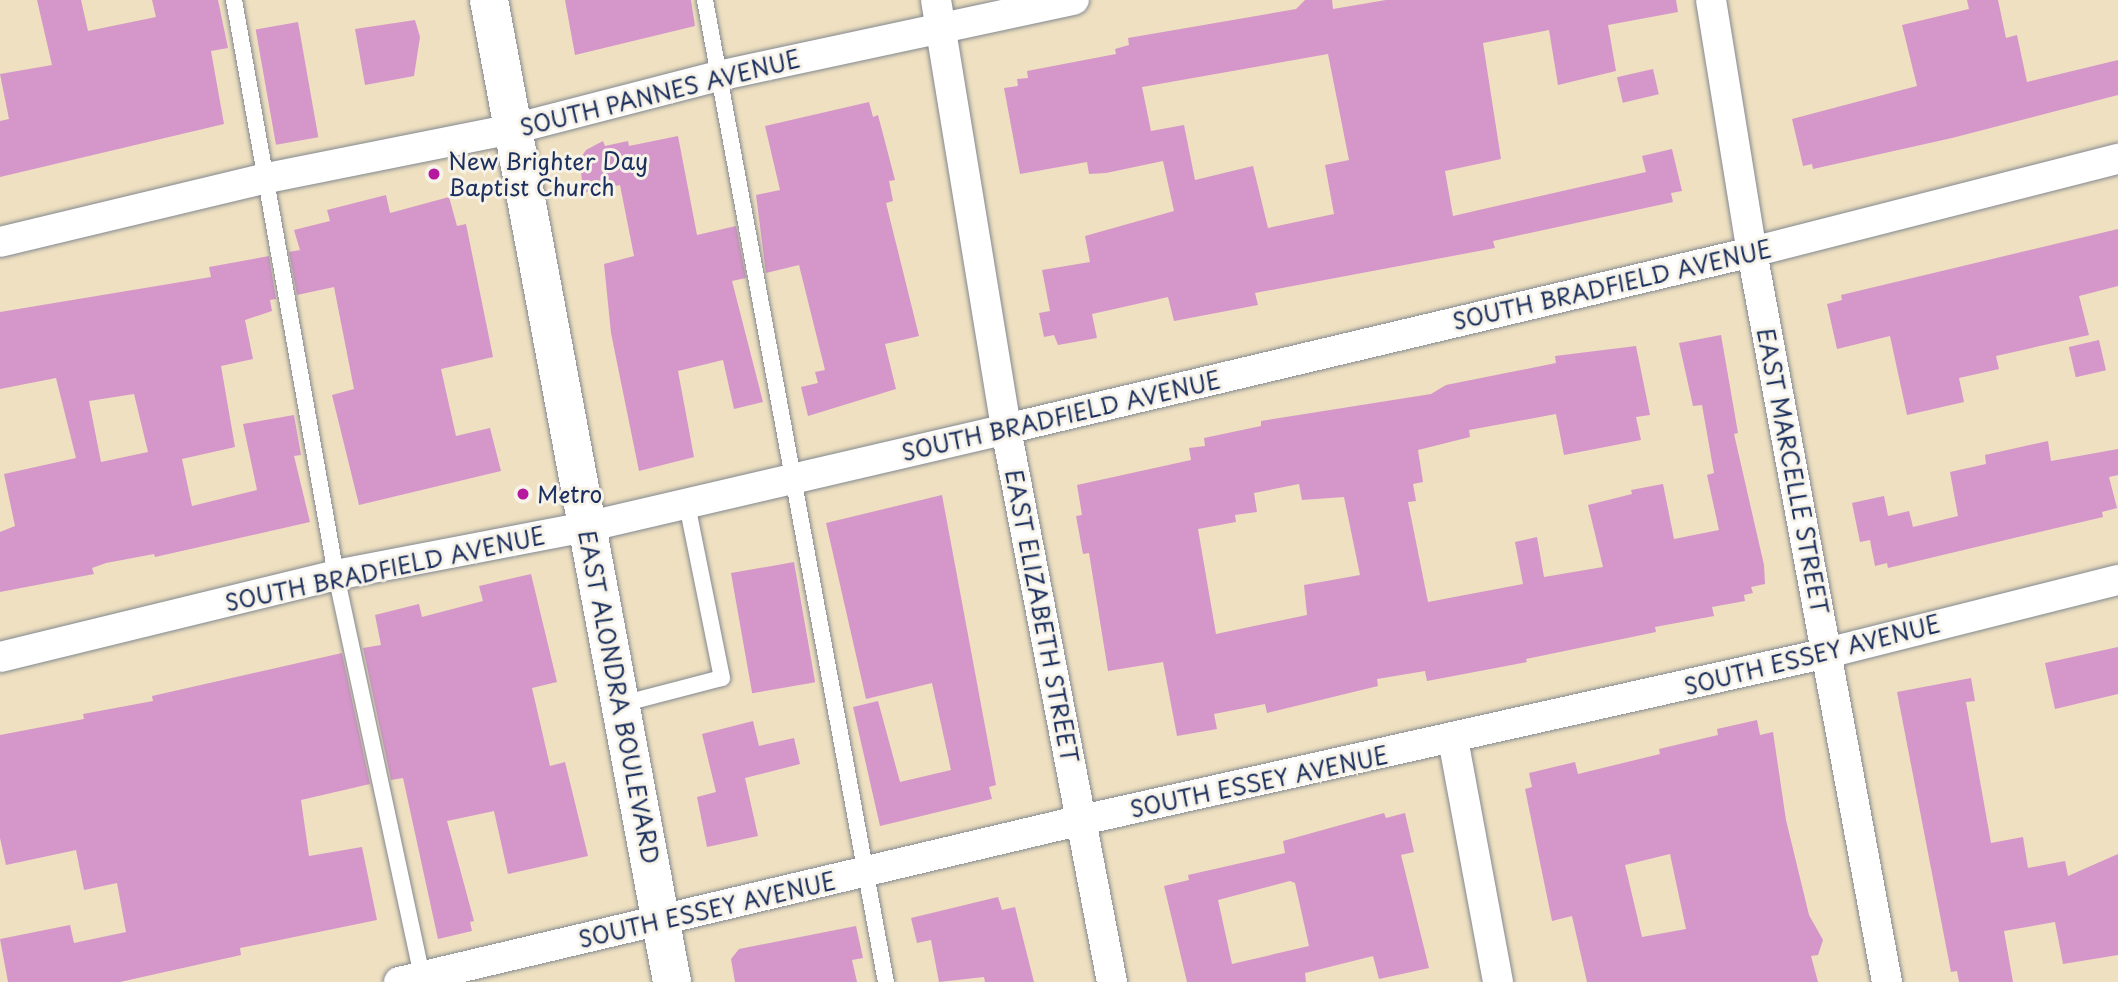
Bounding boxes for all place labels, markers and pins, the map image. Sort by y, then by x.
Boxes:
place label: New Brighter Day Baptist Church [448,147,649,201]
marker: New Brighter Day Baptist Church [426,166,442,182]
place label: Metro [537,480,602,508]
marker: Metro [515,486,531,502]

